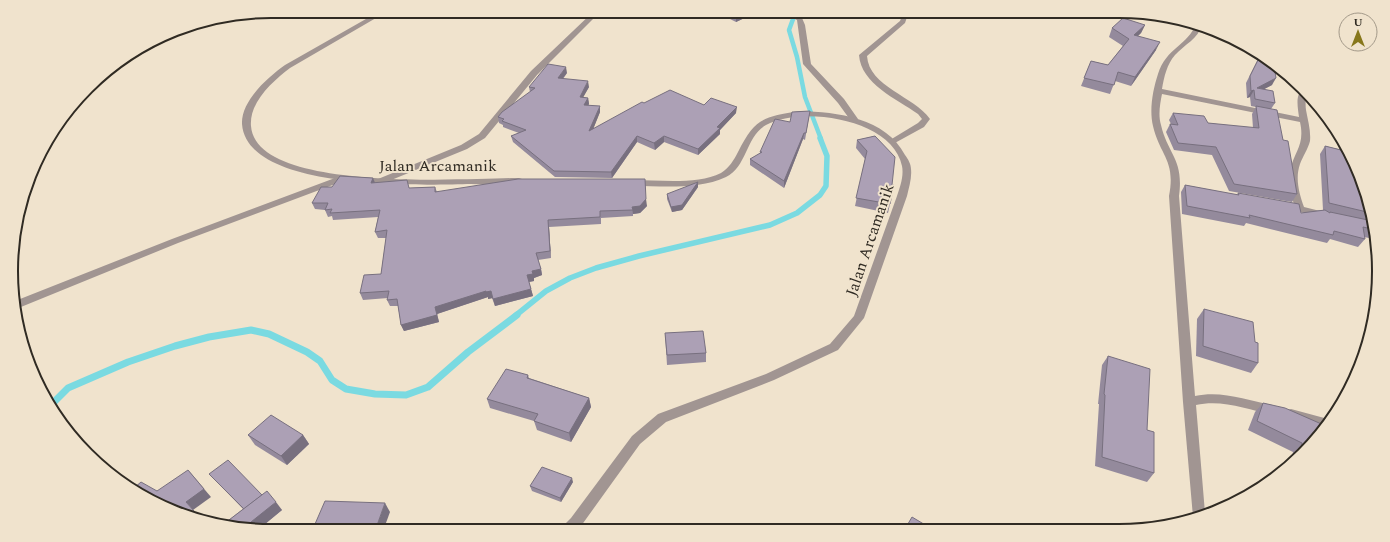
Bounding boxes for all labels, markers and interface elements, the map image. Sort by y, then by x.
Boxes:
north arrow [1338,12,1378,52]
text: U [1353,14,1363,31]
street label: Jalan Arcamanik [379,154,497,178]
street label: Jalan Arcamanik [839,180,901,300]

